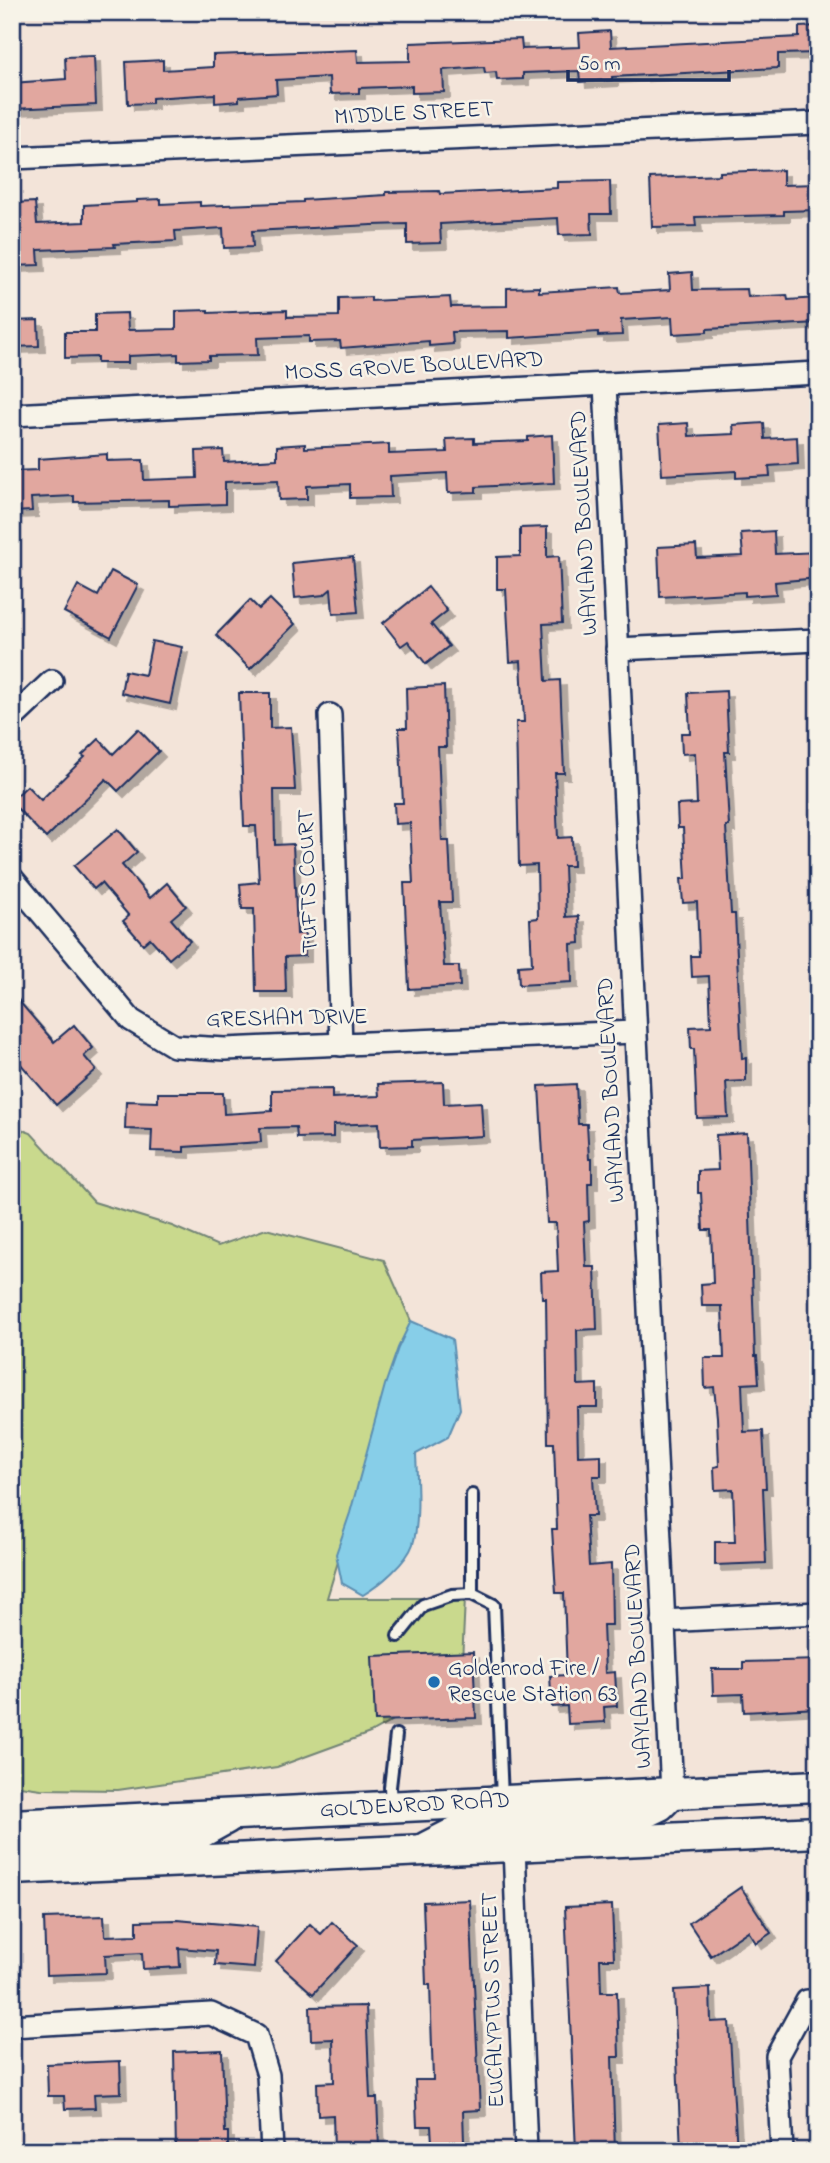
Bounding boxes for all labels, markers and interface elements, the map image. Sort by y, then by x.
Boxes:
scale bar [568,38,728,82]
text: 50 m [578,50,621,80]
street label: MIDDLE STREET [333,93,495,135]
street label: MOSS GROVE BOULEVARD [284,344,544,390]
street label: WAYLAND BOULEVARD [563,410,607,636]
street label: TUFTS COURT [290,809,328,953]
street label: WAYLAND BOULEVARD [590,977,634,1203]
street label: GRESHAM DRIVE [206,1001,368,1037]
street label: WAYLAND BOULEVARD [617,1543,661,1769]
place label: Goldenrod Fire / Rescue Station 63 [448,1653,618,1712]
marker: Goldenrod Fire / Rescue Station 63 [426,1674,442,1690]
street label: GOLDENROD ROAD [319,1785,511,1827]
street label: EUCALYPTUS STREET [474,1891,514,2109]

